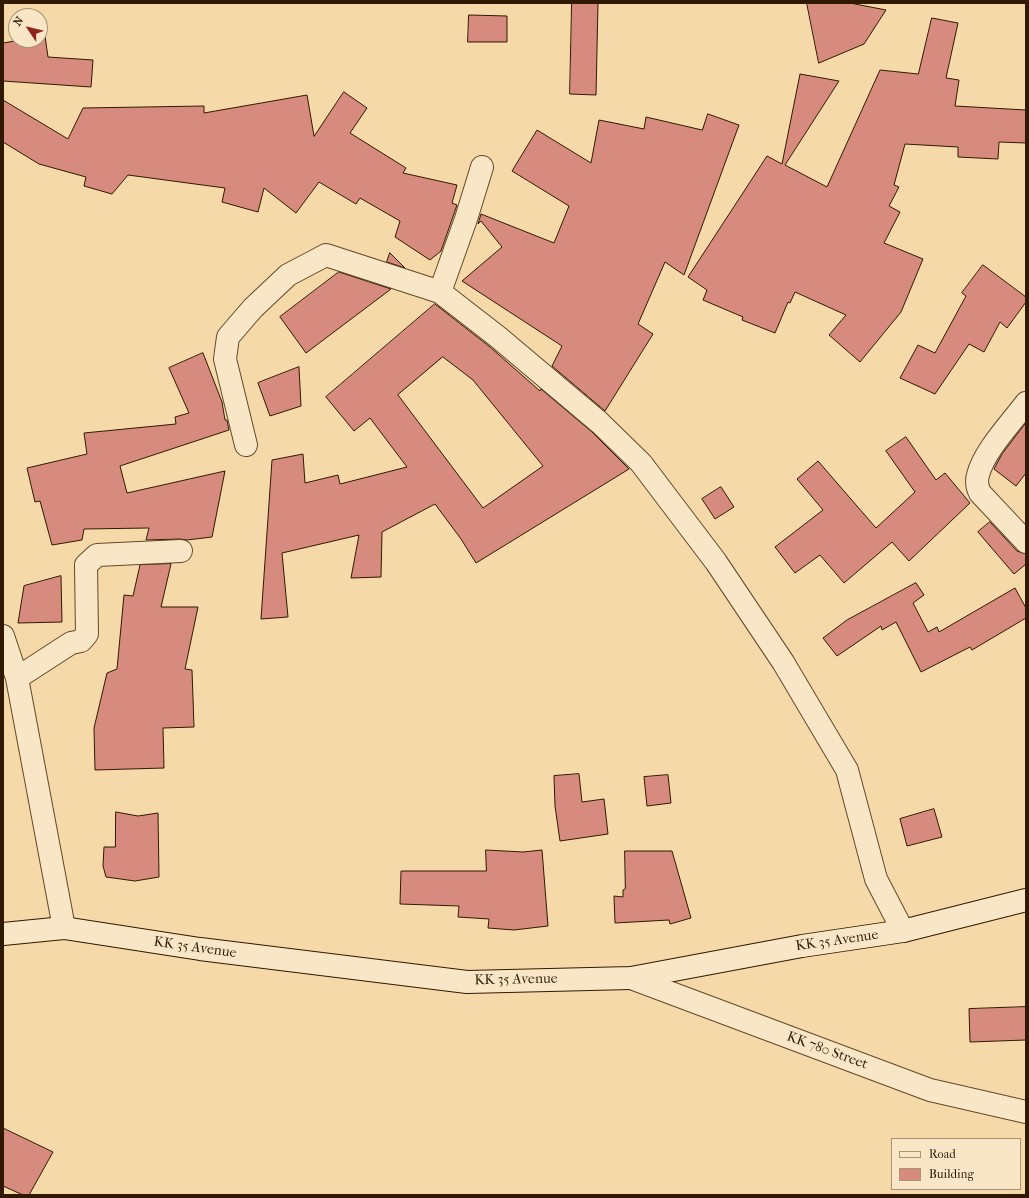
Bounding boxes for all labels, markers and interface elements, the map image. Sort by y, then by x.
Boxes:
north arrow [8,8,48,48]
text: N [11,14,26,29]
street label: KK 35 Avenue [795,927,879,955]
street label: KK 35 Avenue [153,934,237,962]
street label: KK 35 Avenue [474,971,558,989]
street label: KK 780 Street [784,1029,870,1073]
legend [891,1138,1021,1190]
text: Road [929,1147,956,1161]
text: Building [929,1167,974,1181]

